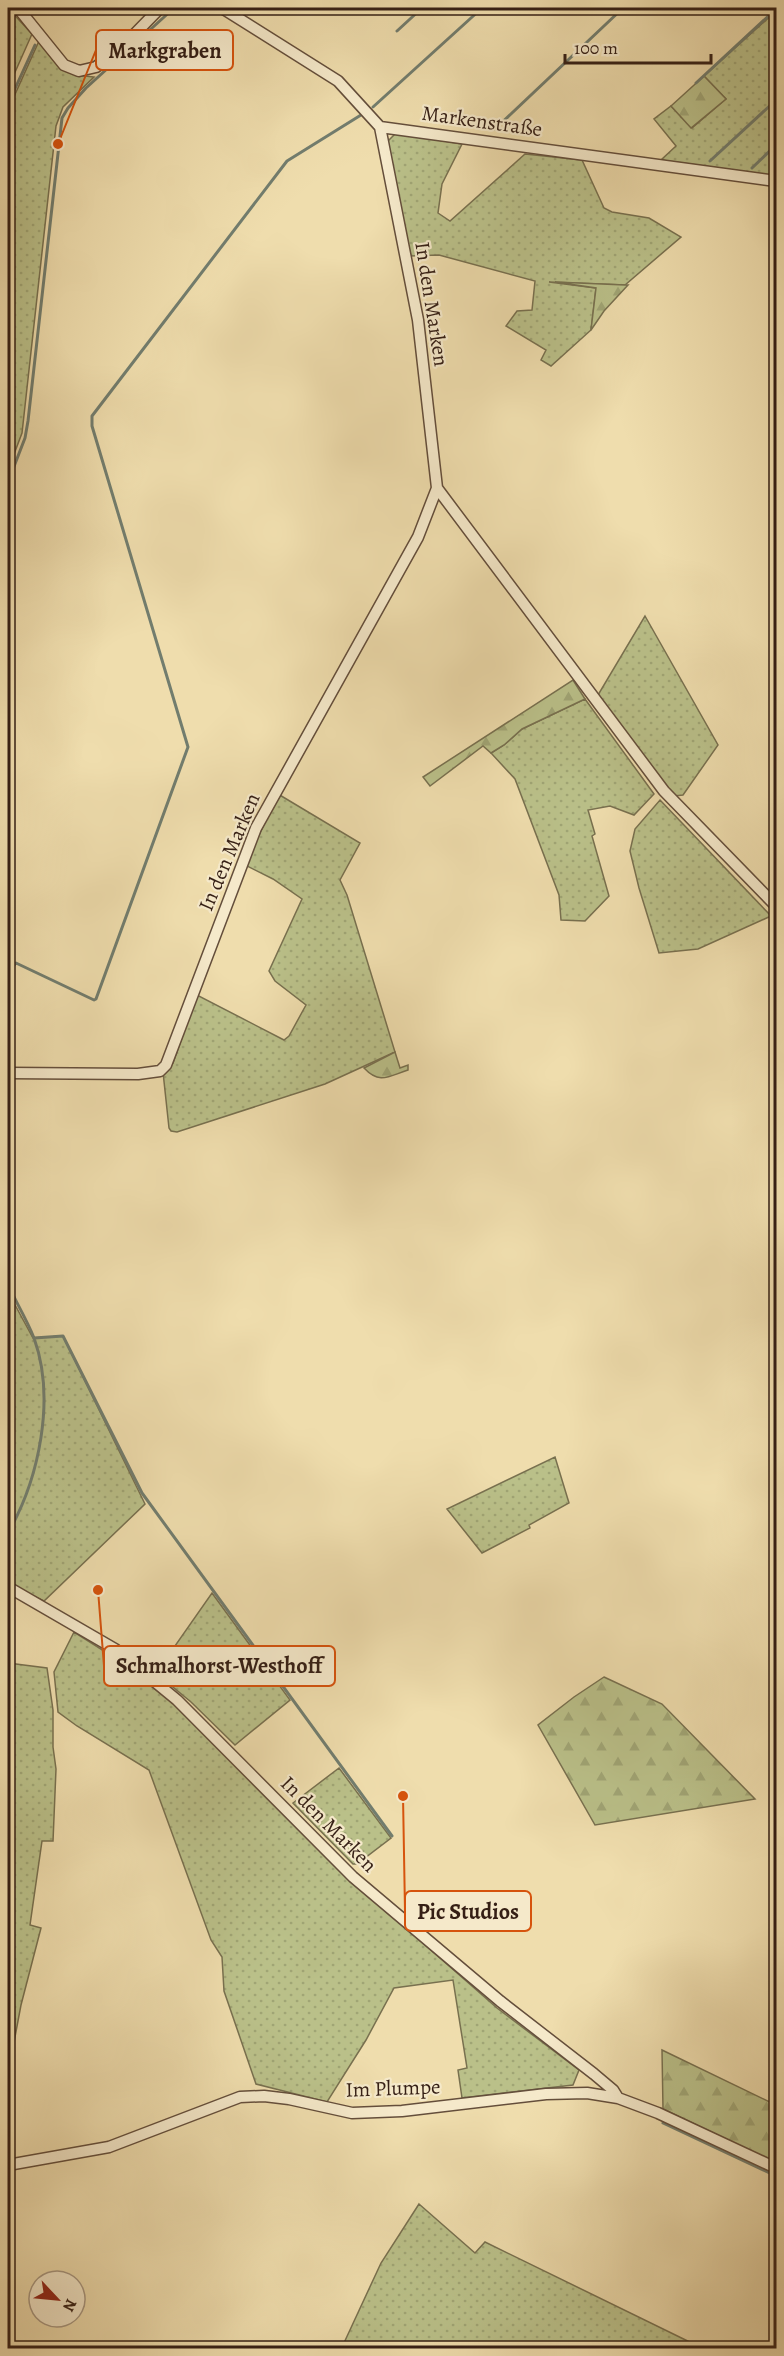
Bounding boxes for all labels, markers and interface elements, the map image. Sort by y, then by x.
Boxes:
scale bar [565,27,710,65]
callout: Markgraben [96,30,233,70]
text: Markgraben [108,36,222,66]
text: 100 m [574,36,618,60]
street label: Markenstraße [420,99,544,143]
street label: In den Marken [408,240,456,368]
street label: In den Marken [192,789,266,915]
callout: Schmalhorst-Westhoff [104,1646,335,1686]
text: Schmalhorst-Westhoff [116,1651,326,1681]
street label: In den Marken [275,1770,383,1878]
callout: Pic Studios [405,1891,531,1931]
text: Pic Studios [417,1897,519,1927]
street label: Im Plumpe [345,2072,441,2104]
north arrow [27,2269,87,2329]
text: N [57,2295,82,2316]

